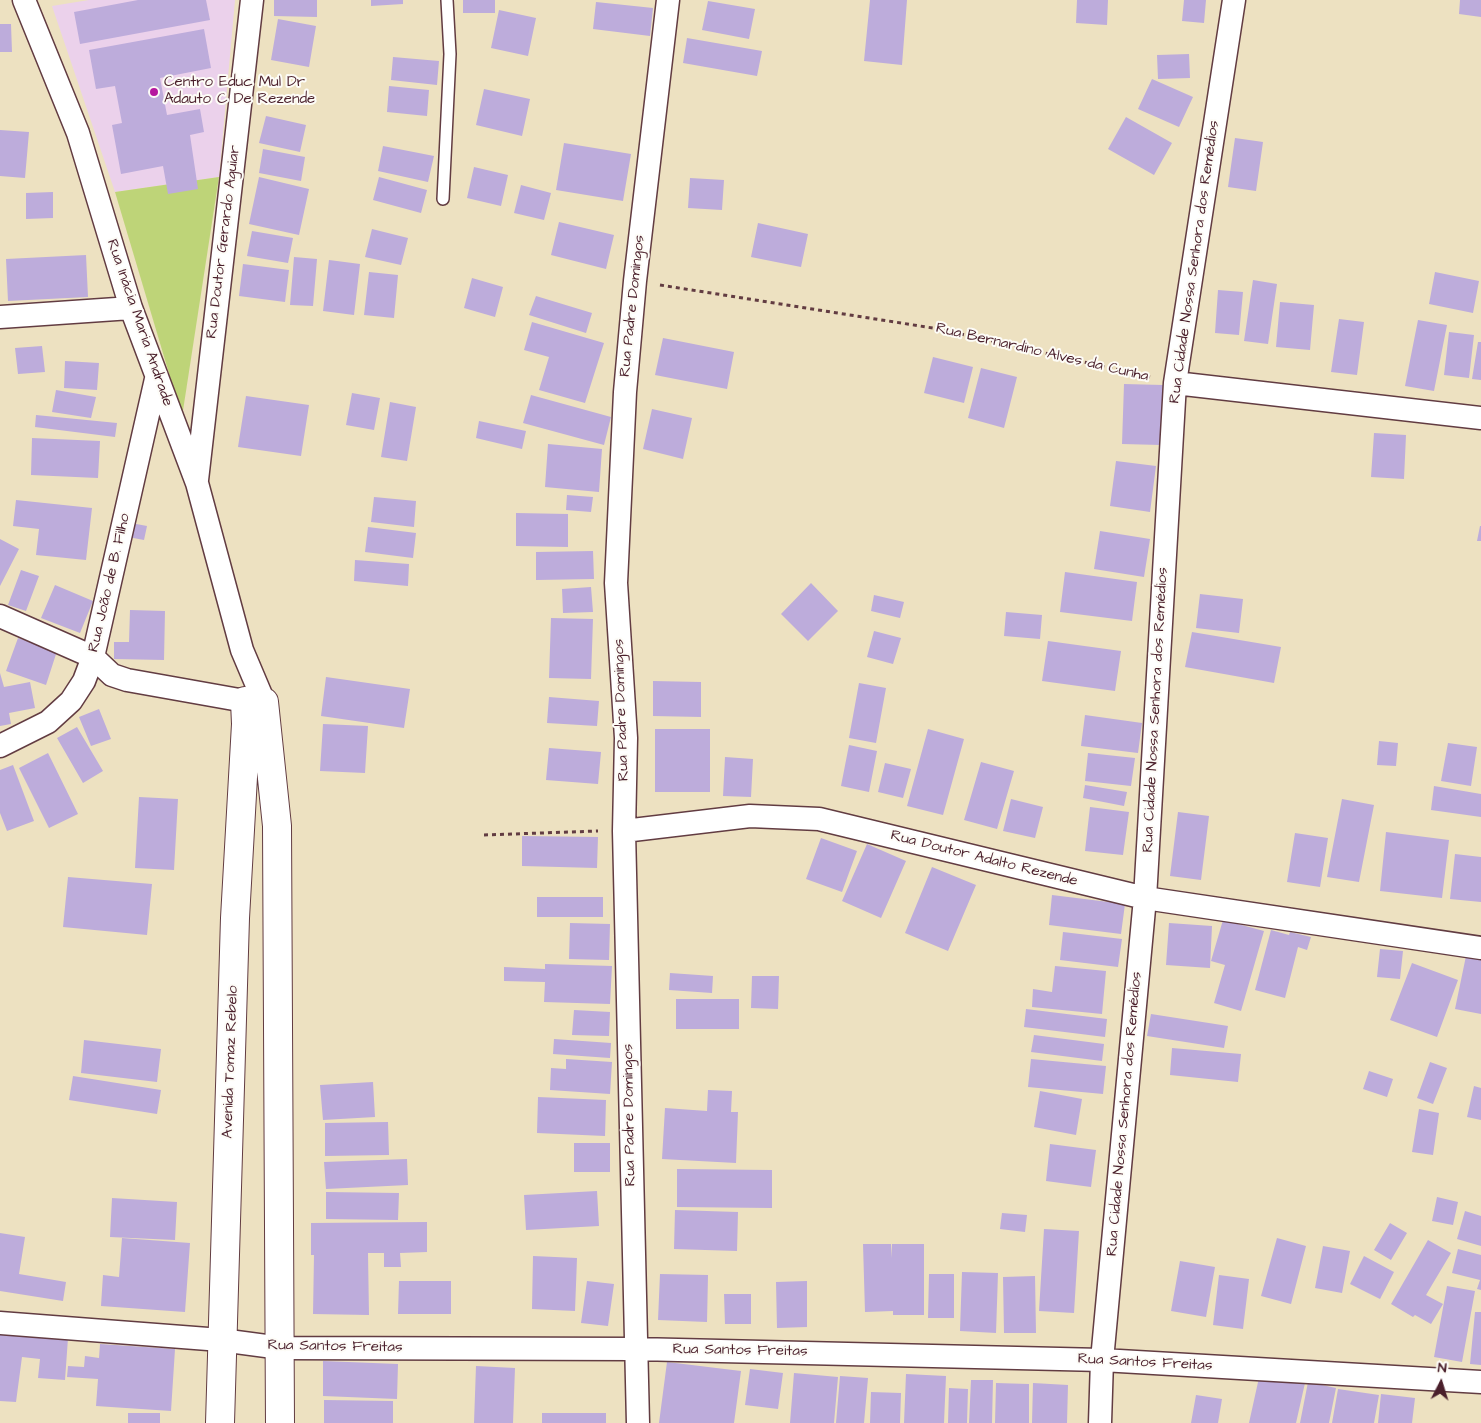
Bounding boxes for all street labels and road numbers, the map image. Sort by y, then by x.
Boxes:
street label: Rua Cidade Nossa Senhora dos Remédios [1166,119,1224,405]
street label: Rua Doutor Gerardo Aguiar [203,144,245,340]
street label: Rua Padre Domingos [617,234,649,378]
street label: Rua Inácia Maria Andrade [102,237,176,409]
street label: Rua Bernardino Alves da Cunha [934,320,1150,386]
street label: Rua João de B. Filho [85,512,135,654]
street label: Rua Cidade Nossa Senhora dos Remédios [1140,567,1172,853]
street label: Rua Padre Domingos [611,638,633,782]
street label: Rua Doutor Adalto Rezende [889,827,1079,891]
street label: Rua Cidade Nossa Senhora dos Remédios [1104,971,1146,1257]
street label: Avenida Tomaz Rebelo [219,985,243,1139]
street label: Rua Padre Domingos [620,1044,640,1186]
street label: Rua Santos Freitas [267,1337,403,1357]
street label: Rua Santos Freitas [672,1341,808,1361]
street label: Rua Santos Freitas [1077,1350,1213,1376]

